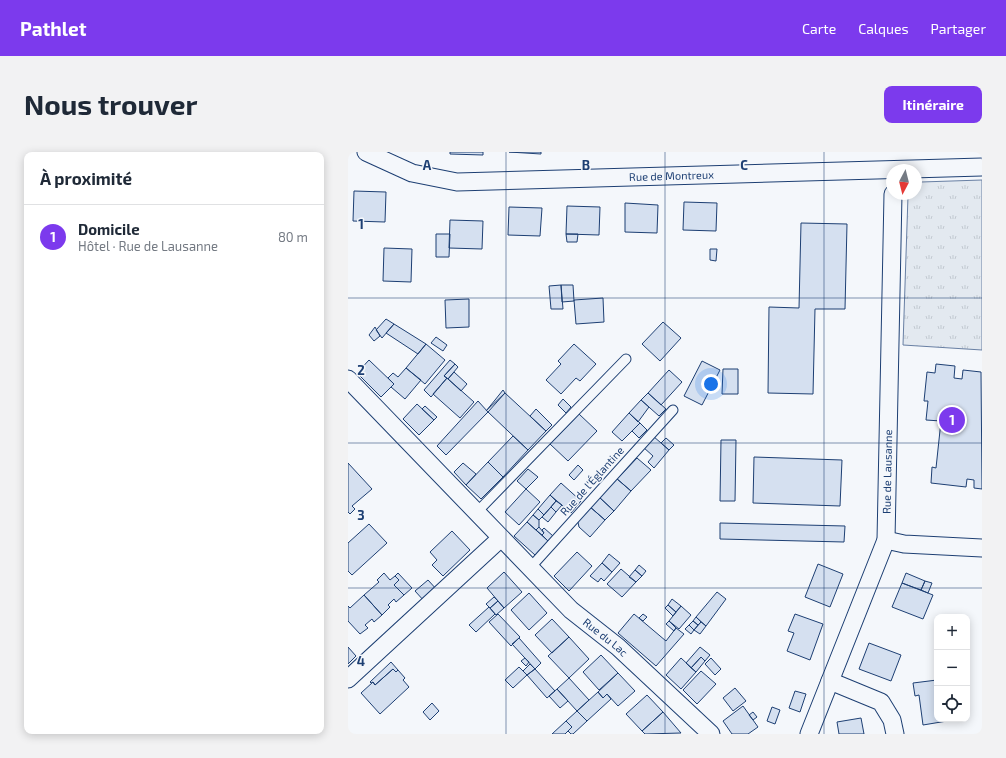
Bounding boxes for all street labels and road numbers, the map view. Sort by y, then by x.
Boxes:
street label: Rue de Montreux [629,168,714,183]
street label: Rue de Lausanne [880,429,894,514]
street label: Rue de l'Églantine [557,443,626,518]
street label: Rue du Lac [581,615,631,659]

